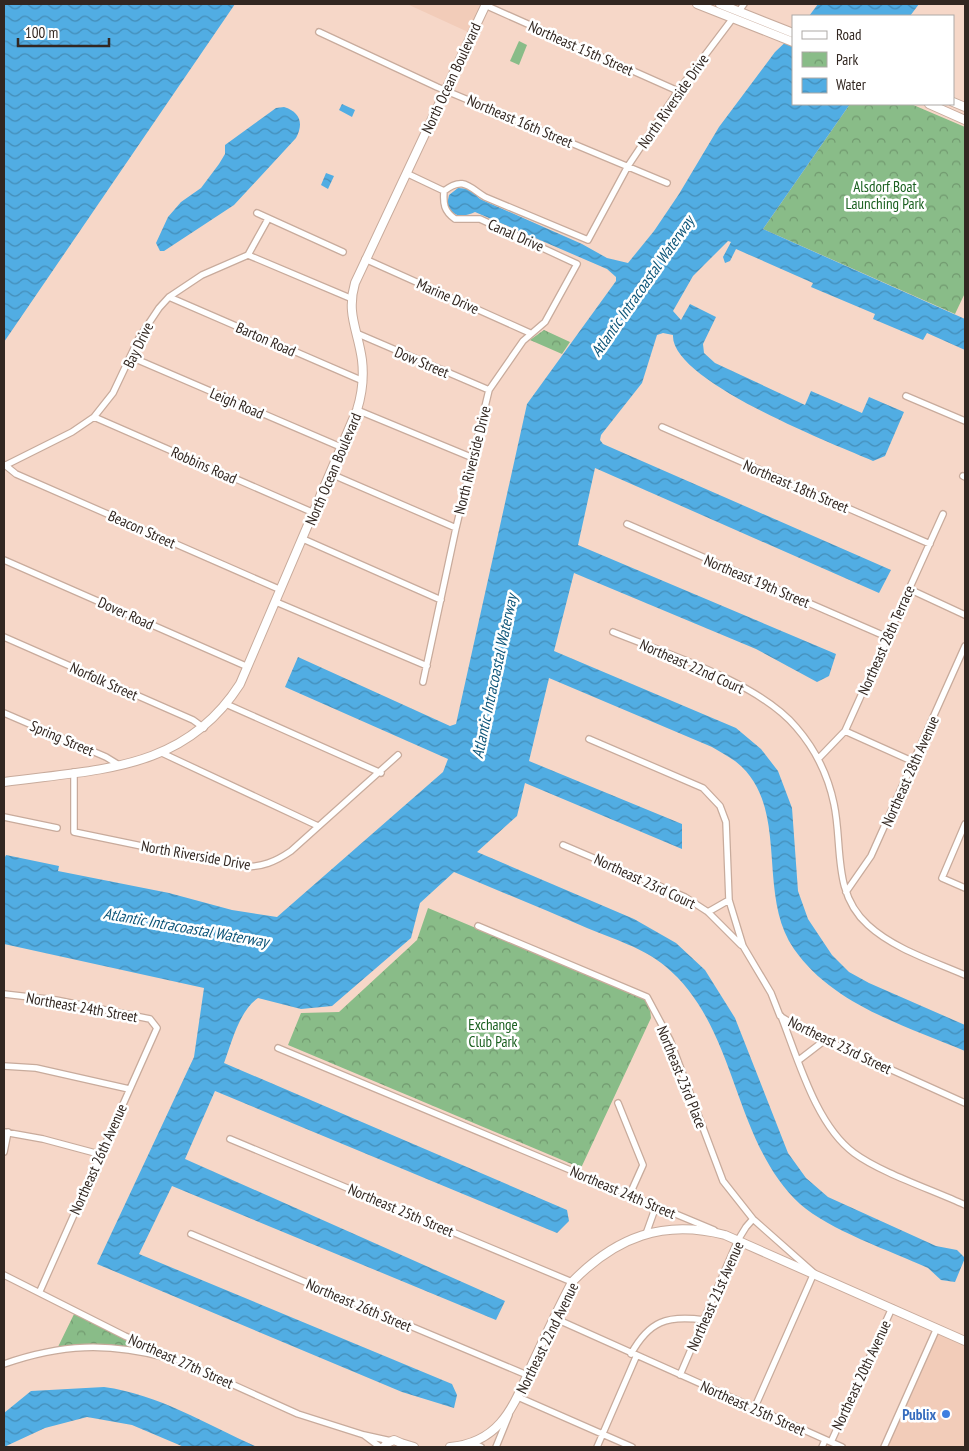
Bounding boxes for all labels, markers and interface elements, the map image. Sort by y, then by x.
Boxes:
scale bar [18,15,109,47]
legend [792,15,954,105]
street label: Northeast 15th Street [526,16,636,80]
street label: North Ocean Boulevard [417,20,485,136]
text: 100 m [25,23,58,42]
text: Road [836,25,862,44]
street label: North Riverside Drive [633,50,713,152]
text: Park [836,50,858,69]
text: Water [836,75,867,94]
street label: Northeast 16th Street [464,90,576,152]
park label: Alsdorf Boat Launching Park [846,177,925,213]
water label: Atlantic Intracoastal Waterway [586,210,699,360]
street label: Canal Drive [485,214,547,256]
street label: Marine Drive [414,274,482,318]
street label: Barton Road [233,317,299,361]
street label: Bay Drive [119,319,157,371]
street label: Dow Street [392,342,452,382]
street label: Leigh Road [207,383,267,423]
street label: North Riverside Drive [449,404,495,516]
street label: North Ocean Boulevard [301,410,365,528]
street label: Robbins Road [168,442,240,488]
street label: Northeast 18th Street [740,455,852,517]
street label: Beacon Street [105,506,179,552]
street label: Northeast 19th Street [701,550,813,612]
street label: Northeast 28th Terrace [853,582,919,698]
water label: Atlantic Intracoastal Waterway [467,590,522,760]
street label: Dover Road [95,592,157,634]
street label: Northeast 22nd Court [637,635,747,697]
street label: Norfolk Street [67,658,141,704]
street label: Northeast 28th Avenue [877,713,943,829]
street label: Spring Street [27,716,97,760]
street label: North Riverside Drive [140,836,252,874]
street label: Northeast 23rd Court [591,849,699,913]
water label: Atlantic Intracoastal Waterway [102,903,272,952]
street label: Northeast 24th Street [25,988,139,1026]
street label: Northeast 23rd Street [785,1012,895,1078]
park label: Exchange Club Park [468,1015,518,1051]
street label: Northeast 23rd Place [653,1023,711,1131]
street label: Northeast 26th Avenue [65,1101,131,1217]
street label: Northeast 24th Street [567,1161,679,1223]
street label: Northeast 25th Street [345,1179,457,1241]
street label: Northeast 21st Avenue [682,1238,748,1354]
street label: Northeast 26th Street [303,1274,415,1336]
street label: Northeast 22nd Avenue [512,1279,582,1397]
street label: Northeast 20th Avenue [827,1317,895,1433]
street label: Northeast 27th Street [126,1329,236,1393]
street label: Northeast 25th Street [698,1376,808,1440]
place label: Publix [902,1405,936,1424]
marker: Publix [940,1408,952,1420]

